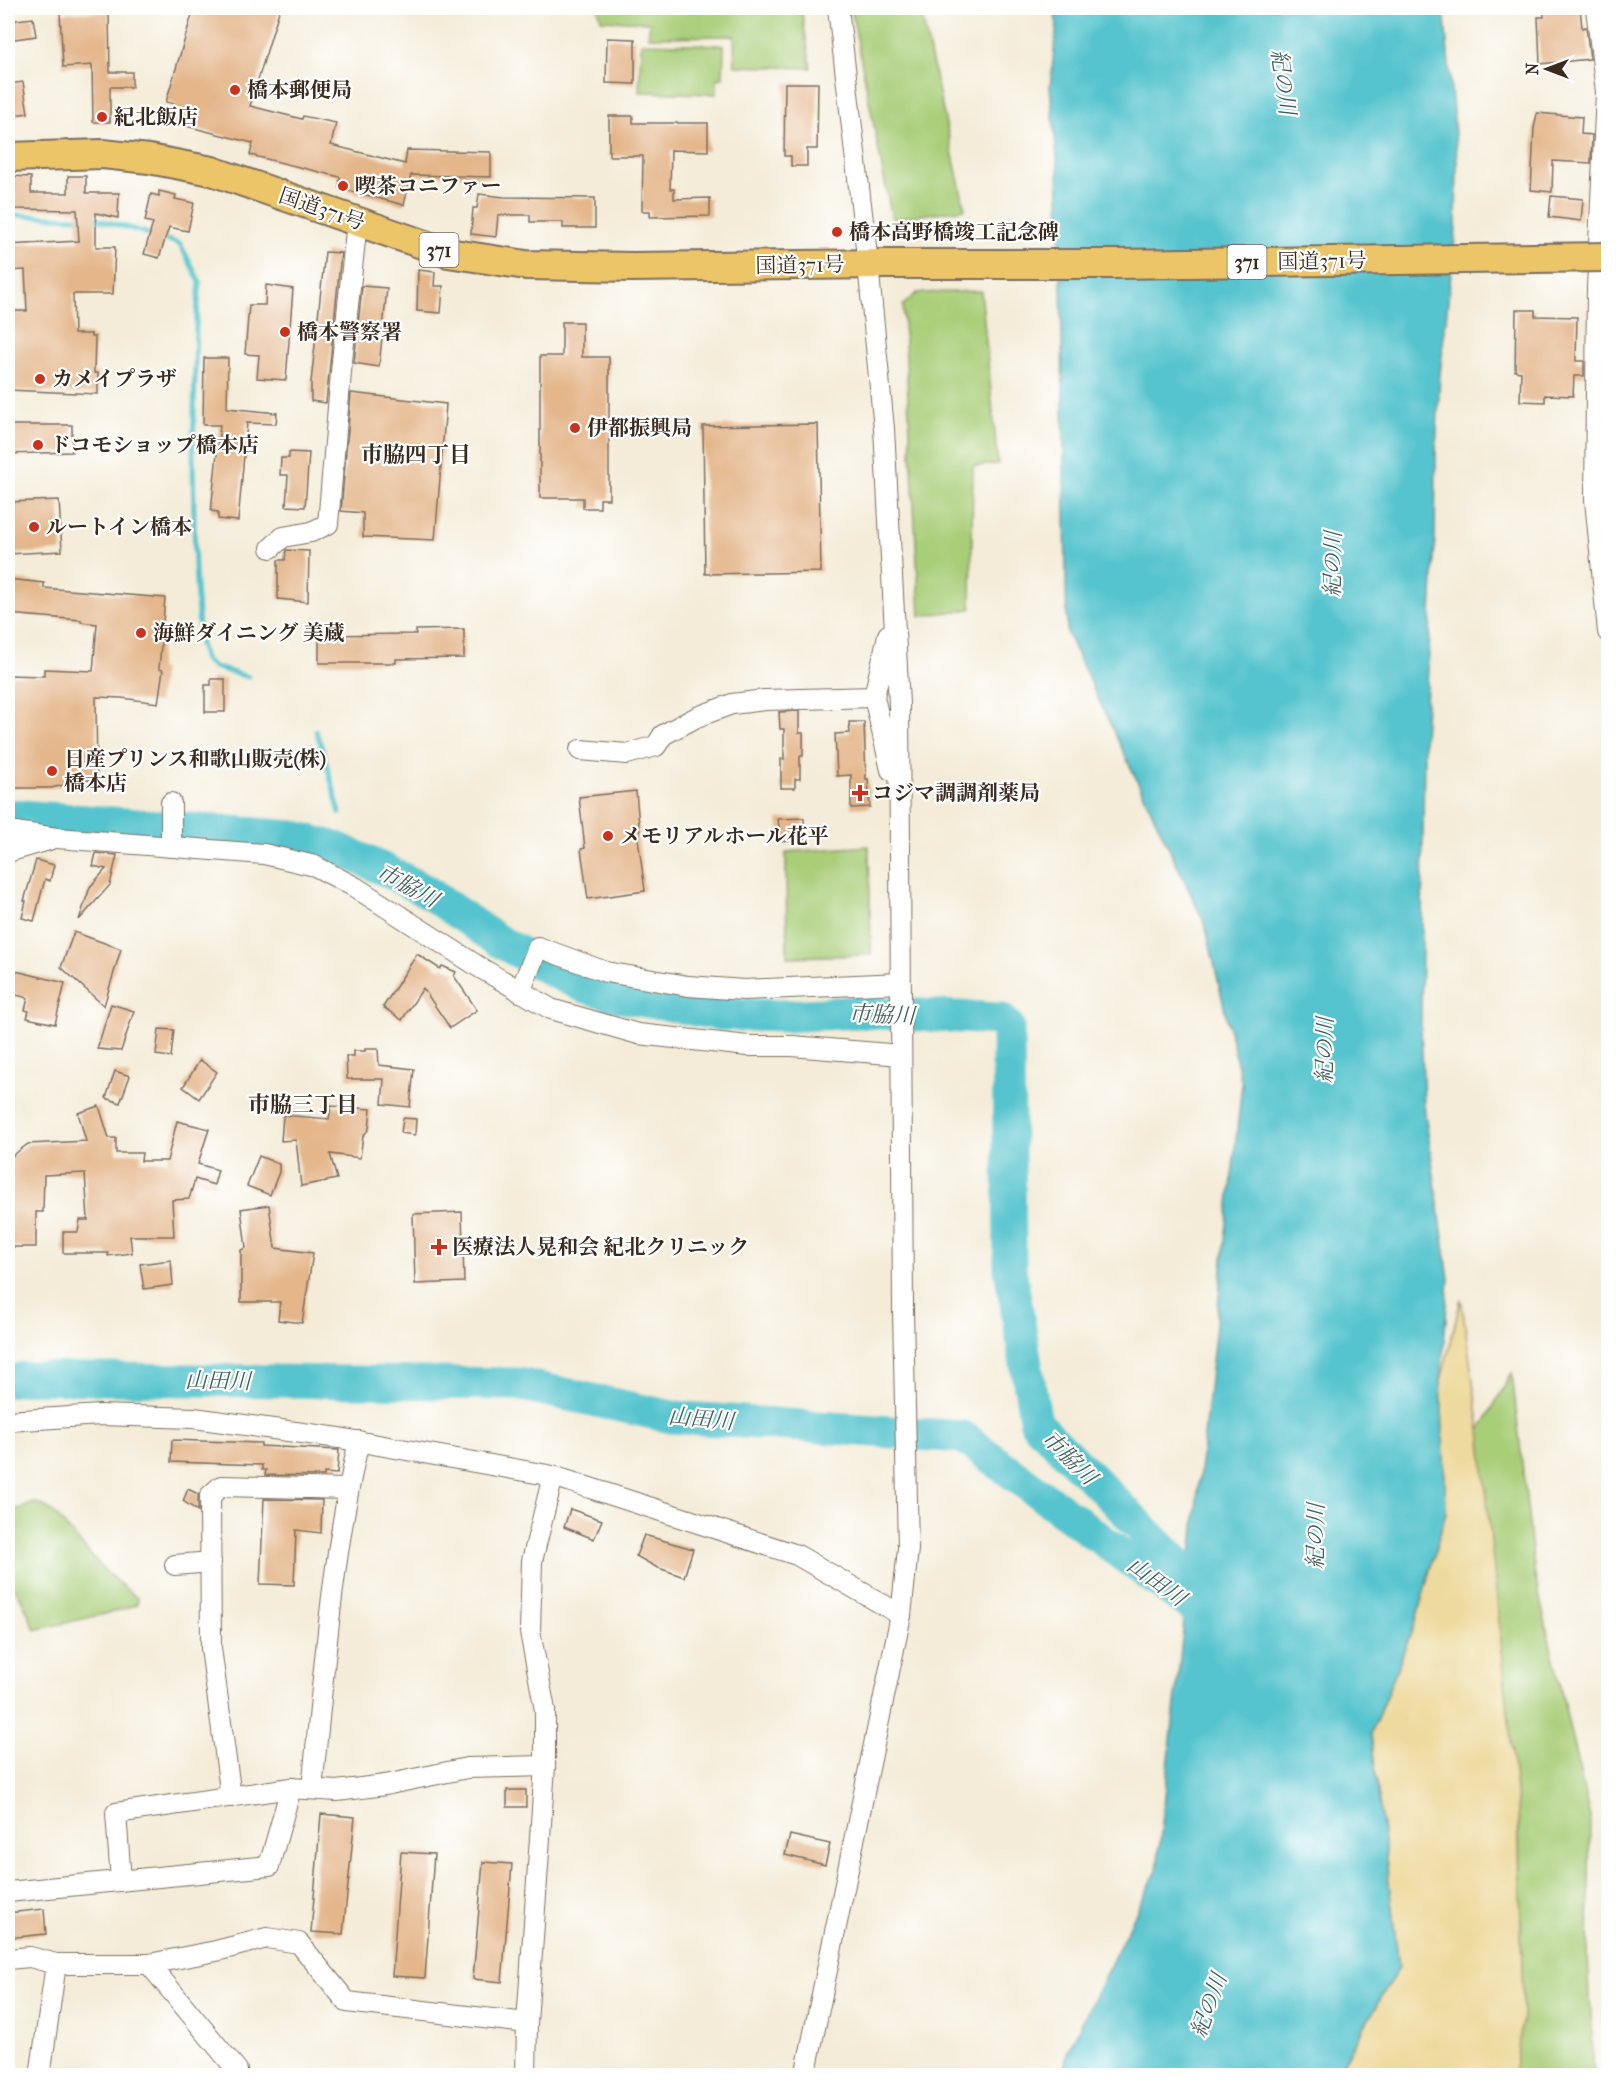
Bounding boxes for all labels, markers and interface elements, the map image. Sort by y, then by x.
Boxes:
north arrow [1517,39,1577,99]
water label: 紀の川 [1266,48,1301,119]
text: N [1523,62,1542,75]
place label: 橋本郵便局 [247,78,352,102]
marker: 橋本郵便局 [228,83,242,97]
place label: 紀北飯店 [114,105,198,129]
marker: 紀北飯店 [95,110,109,124]
place label: 喫茶コニファー [355,174,502,198]
marker: 喫茶コニファー [336,179,350,193]
street label: 国道371号 [276,183,368,235]
place label: 橋本高野橋竣工記念碑 [849,220,1059,244]
marker: 橋本高野橋竣工記念碑 [830,225,844,239]
road number: 371 [420,233,458,267]
road number: 371 [1228,245,1266,279]
street label: 国道371号 [1277,248,1367,274]
street label: 国道371号 [755,252,845,278]
place label: 橋本警察署 [297,320,402,344]
marker: 橋本警察署 [278,325,292,339]
place label: カメイプラザ [52,367,177,391]
marker: カメイプラザ [33,372,47,386]
place label: 伊都振興局 [587,416,692,440]
marker: 伊都振興局 [568,421,582,435]
place label: ドコモショップ橋本店 [50,433,259,457]
marker: ドコモショップ橋本店 [31,438,45,452]
district label: 市脇四丁目 [361,442,471,468]
place label: ルートイン橋本 [46,515,192,539]
marker: ルートイン橋本 [27,520,41,534]
water label: 紀の川 [1319,529,1347,597]
place label: 海鮮ダイニング 美蔵 [153,621,345,645]
marker: 海鮮ダイニング 美蔵 [134,626,148,640]
place label: 日産プリンス和歌山販売(株) 橋本店 [64,747,326,795]
marker: 日産プリンス和歌山販売(株) 橋本店 [45,764,59,778]
place label: コジマ調調剤薬局 [872,781,1040,805]
marker: コジマ調調剤薬局 [853,786,867,800]
place label: メモリアルホール花平 [620,824,829,848]
marker: メモリアルホール花平 [601,829,615,843]
water label: 市脇川 [372,859,444,914]
water label: 市脇川 [849,1001,917,1029]
water label: 紀の川 [1311,1015,1339,1083]
district label: 市脇三丁目 [248,1092,358,1118]
place label: 医療法人晃和会 紀北クリニック [452,1235,749,1259]
marker: 医療法人晃和会 紀北クリニック [430,1238,448,1256]
water label: 山田川 [185,1367,253,1395]
water label: 山田川 [667,1403,737,1435]
water label: 市脇川 [1037,1425,1103,1492]
water label: 紀の川 [1302,1501,1330,1569]
water label: 山田川 [1122,1552,1192,1613]
water label: 紀の川 [1185,1968,1233,2041]

